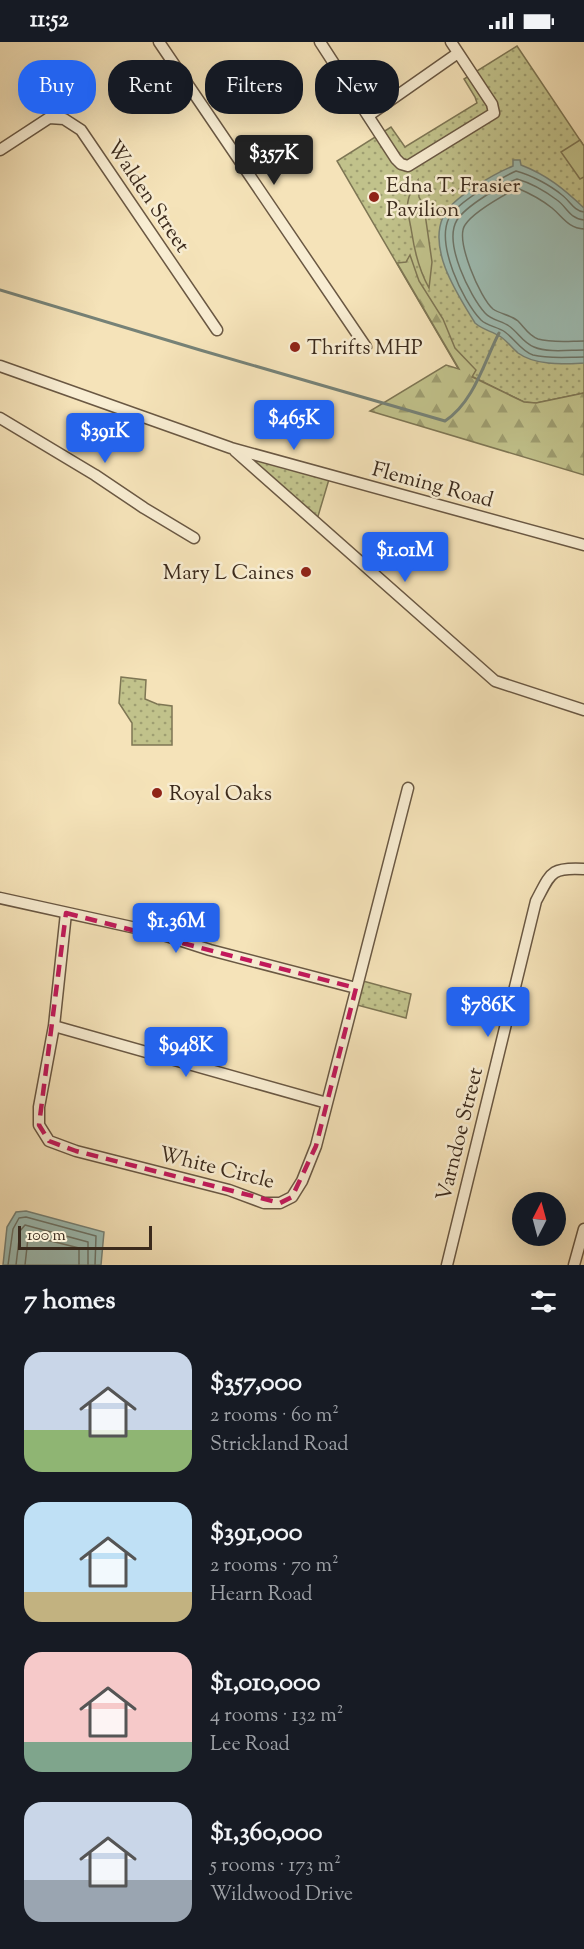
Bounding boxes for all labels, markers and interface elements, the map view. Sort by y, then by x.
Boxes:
text: 11:52 [30,5,69,37]
chip: Buy [18,60,96,114]
chip: Rent [108,60,193,114]
chip: Filters [205,60,303,114]
chip: New [315,60,399,114]
street label: Walden Street [99,135,196,259]
pin: $357K [232,135,316,186]
text: $357K [249,140,299,169]
place label: Edna T. Frasier Pavilion [386,172,521,226]
marker: Edna T. Frasier Pavilion [367,190,381,204]
place label: Thrifts MHP [307,334,423,364]
marker: Thrifts MHP [288,340,302,354]
pin: $465K [252,400,336,451]
text: $465K [268,405,320,434]
pin: $391K [63,413,147,464]
text: $391K [80,418,130,447]
street label: Fleming Road [368,455,497,517]
pin: $1.01M [356,532,454,583]
text: $1.01M [376,537,434,566]
place label: Mary L Caines [163,559,294,589]
marker: Mary L Caines [299,565,313,579]
place label: Royal Oaks [169,780,272,810]
marker: Royal Oaks [150,786,164,800]
pin: $1.36M [127,903,225,954]
text: $1.36M [147,908,205,937]
pin: $786K [446,987,530,1038]
text: $786K [460,992,516,1021]
pin: $948K [144,1027,228,1078]
text: $948K [159,1032,213,1061]
street label: Varndoe Street [430,1064,492,1204]
street label: White Circle [156,1140,277,1198]
north arrow [512,1192,566,1246]
map controls [512,1192,566,1246]
scale bar [18,1223,152,1250]
text: 100 m [27,1225,66,1248]
text: 7 homes [24,1283,115,1320]
icon: filters [527,1285,560,1318]
text: $357,000 [210,1365,302,1402]
icon: home [72,1376,144,1448]
text: 2 rooms · 60 m² [210,1402,339,1431]
text: Strickland Road [210,1431,349,1460]
text: $391,000 [210,1515,303,1552]
icon: home [72,1526,144,1598]
text: 2 rooms · 70 m² [210,1552,339,1581]
text: Hearn Road [210,1581,313,1610]
text: $1,010,000 [210,1665,321,1702]
icon: home [72,1676,144,1748]
text: 4 rooms · 132 m² [210,1702,343,1731]
text: Lee Road [210,1731,290,1760]
text: $1,360,000 [210,1815,322,1852]
icon: home [72,1826,144,1898]
text: 5 rooms · 173 m² [210,1852,341,1881]
text: Wildwood Drive [210,1881,353,1910]

